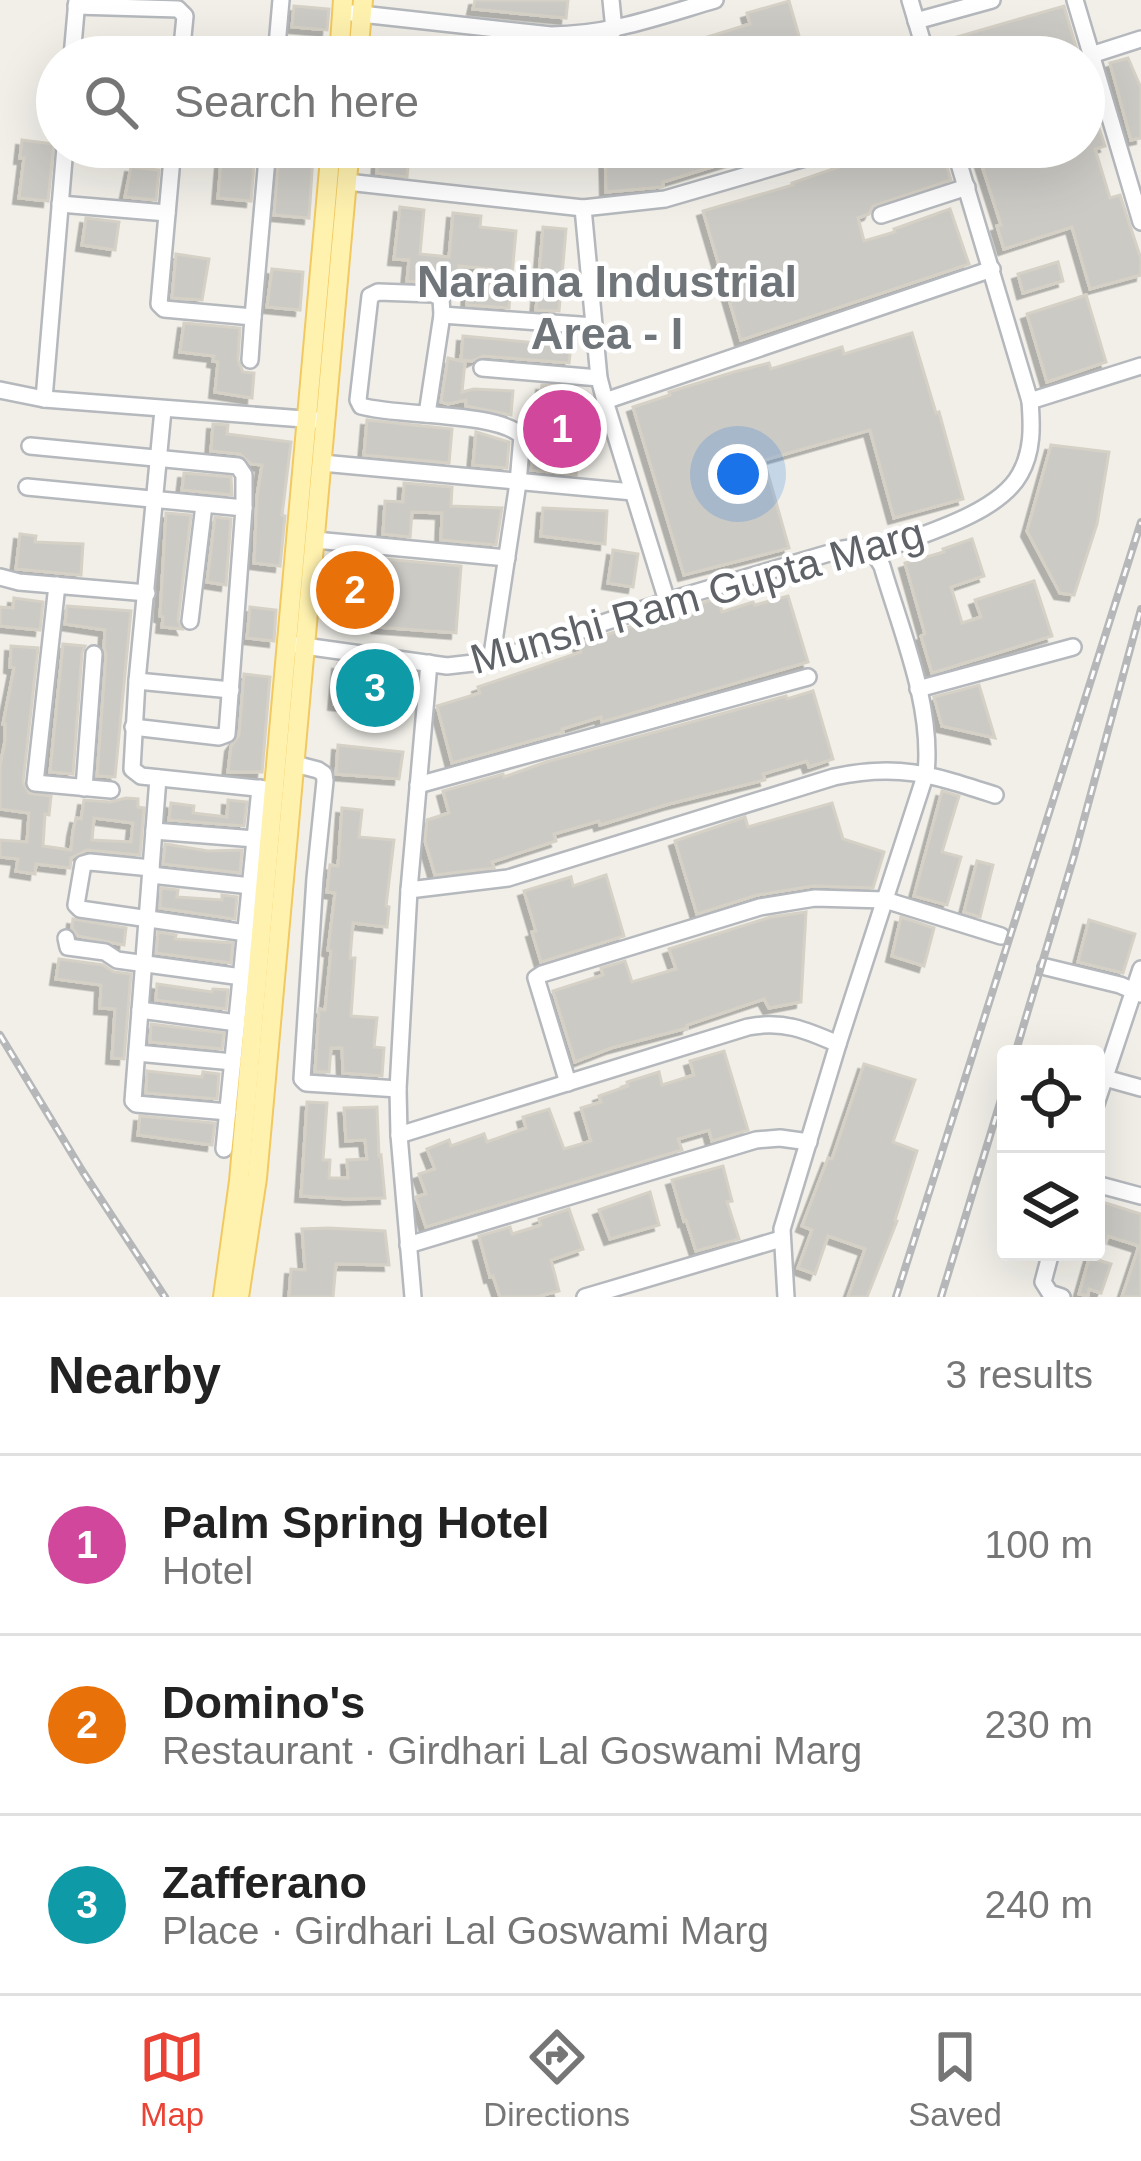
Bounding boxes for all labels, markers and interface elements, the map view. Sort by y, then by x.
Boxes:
search box [36,36,1105,168]
icon: search [78,69,144,135]
text: Search here [174,76,419,127]
district label: Naraina Industrial Area - I [417,256,797,359]
pin: 1 [523,384,601,474]
your location [708,444,768,504]
street label: Munshi Ram Gupta Marg [465,509,929,683]
pin: 2 [316,545,394,635]
pin: 3 [336,643,414,733]
map controls [997,1045,1105,1261]
button: locate [997,1045,1105,1153]
button: layers [997,1153,1105,1261]
text: Nearby [48,1347,221,1404]
text: 3 results [946,1353,1093,1396]
text: Palm Spring Hotel [162,1497,550,1548]
text: 1 [76,1523,98,1566]
text: 100 m [985,1523,1093,1566]
text: Hotel [162,1549,253,1592]
text: Domino's [162,1677,365,1728]
text: 2 [76,1703,98,1746]
text: 230 m [985,1703,1093,1746]
text: Restaurant · Girdhari Lal Goswami Marg [162,1729,862,1772]
text: Zafferano [162,1857,367,1908]
text: 3 [76,1883,98,1926]
text: 240 m [985,1883,1093,1926]
text: Place · Girdhari Lal Goswami Marg [162,1909,769,1952]
tab: Map [139,2024,205,2134]
tab: Directions [483,2024,630,2134]
tab: Saved [908,2024,1002,2134]

